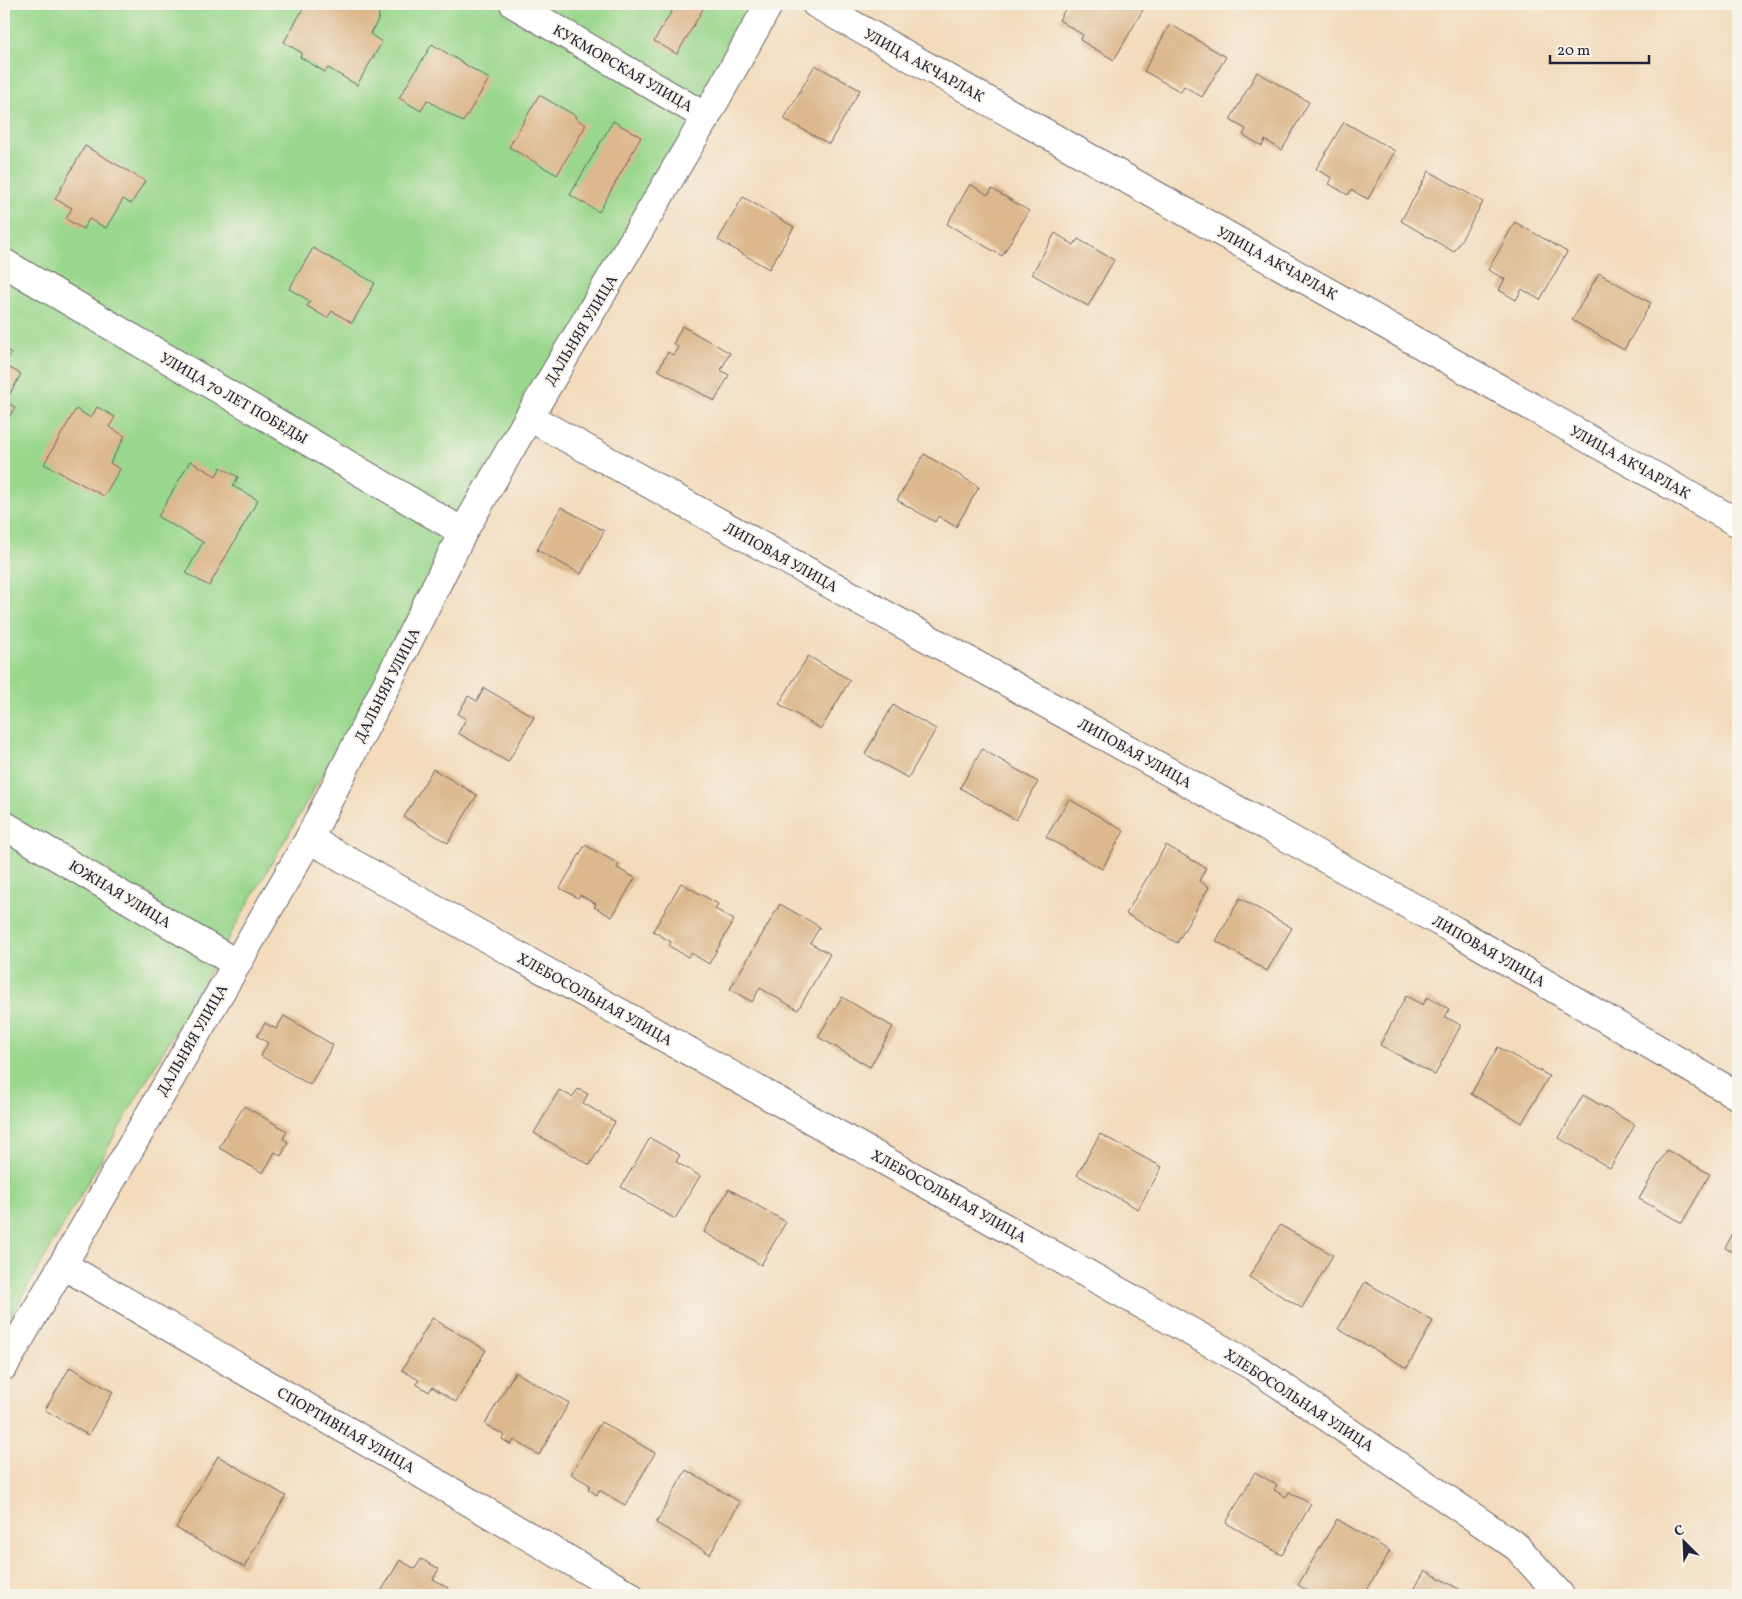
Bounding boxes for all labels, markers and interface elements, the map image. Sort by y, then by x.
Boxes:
street label: КУКМОРСКАЯ УЛИЦА [548,21,697,118]
street label: УЛИЦА АКЧАРЛАК [859,24,987,108]
scale bar [1550,32,1648,64]
text: 20 m [1557,41,1590,62]
street label: УЛИЦА АКЧАРЛАК [1212,222,1340,306]
street label: ДАЛЬНЯЯ УЛИЦА [541,271,624,390]
street label: УЛИЦА 70 ЛЕТ ПОБЕДЫ [155,348,311,450]
street label: УЛИЦА АКЧАРЛАК [1565,421,1693,505]
street label: ЛИПОВАЯ УЛИЦА [719,518,842,599]
street label: ДАЛЬНЯЯ УЛИЦА [350,624,426,747]
street label: ЛИПОВАЯ УЛИЦА [1073,714,1196,795]
street label: ЮЖНАЯ УЛИЦА [64,856,175,934]
street label: ЛИПОВАЯ УЛИЦА [1428,911,1549,993]
street label: ХЛЕБОСОЛЬНАЯ УЛИЦА [513,949,676,1052]
street label: ДАЛЬНЯЯ УЛИЦА [153,981,234,1101]
street label: ХЛЕБОСОЛЬНАЯ УЛИЦА [867,1146,1030,1249]
street label: ХЛЕБОСОЛЬНАЯ УЛИЦА [1219,1345,1378,1458]
street label: СПОРТИВНАЯ УЛИЦА [272,1383,418,1480]
north arrow [1660,1516,1710,1566]
text: С [1671,1521,1687,1542]

